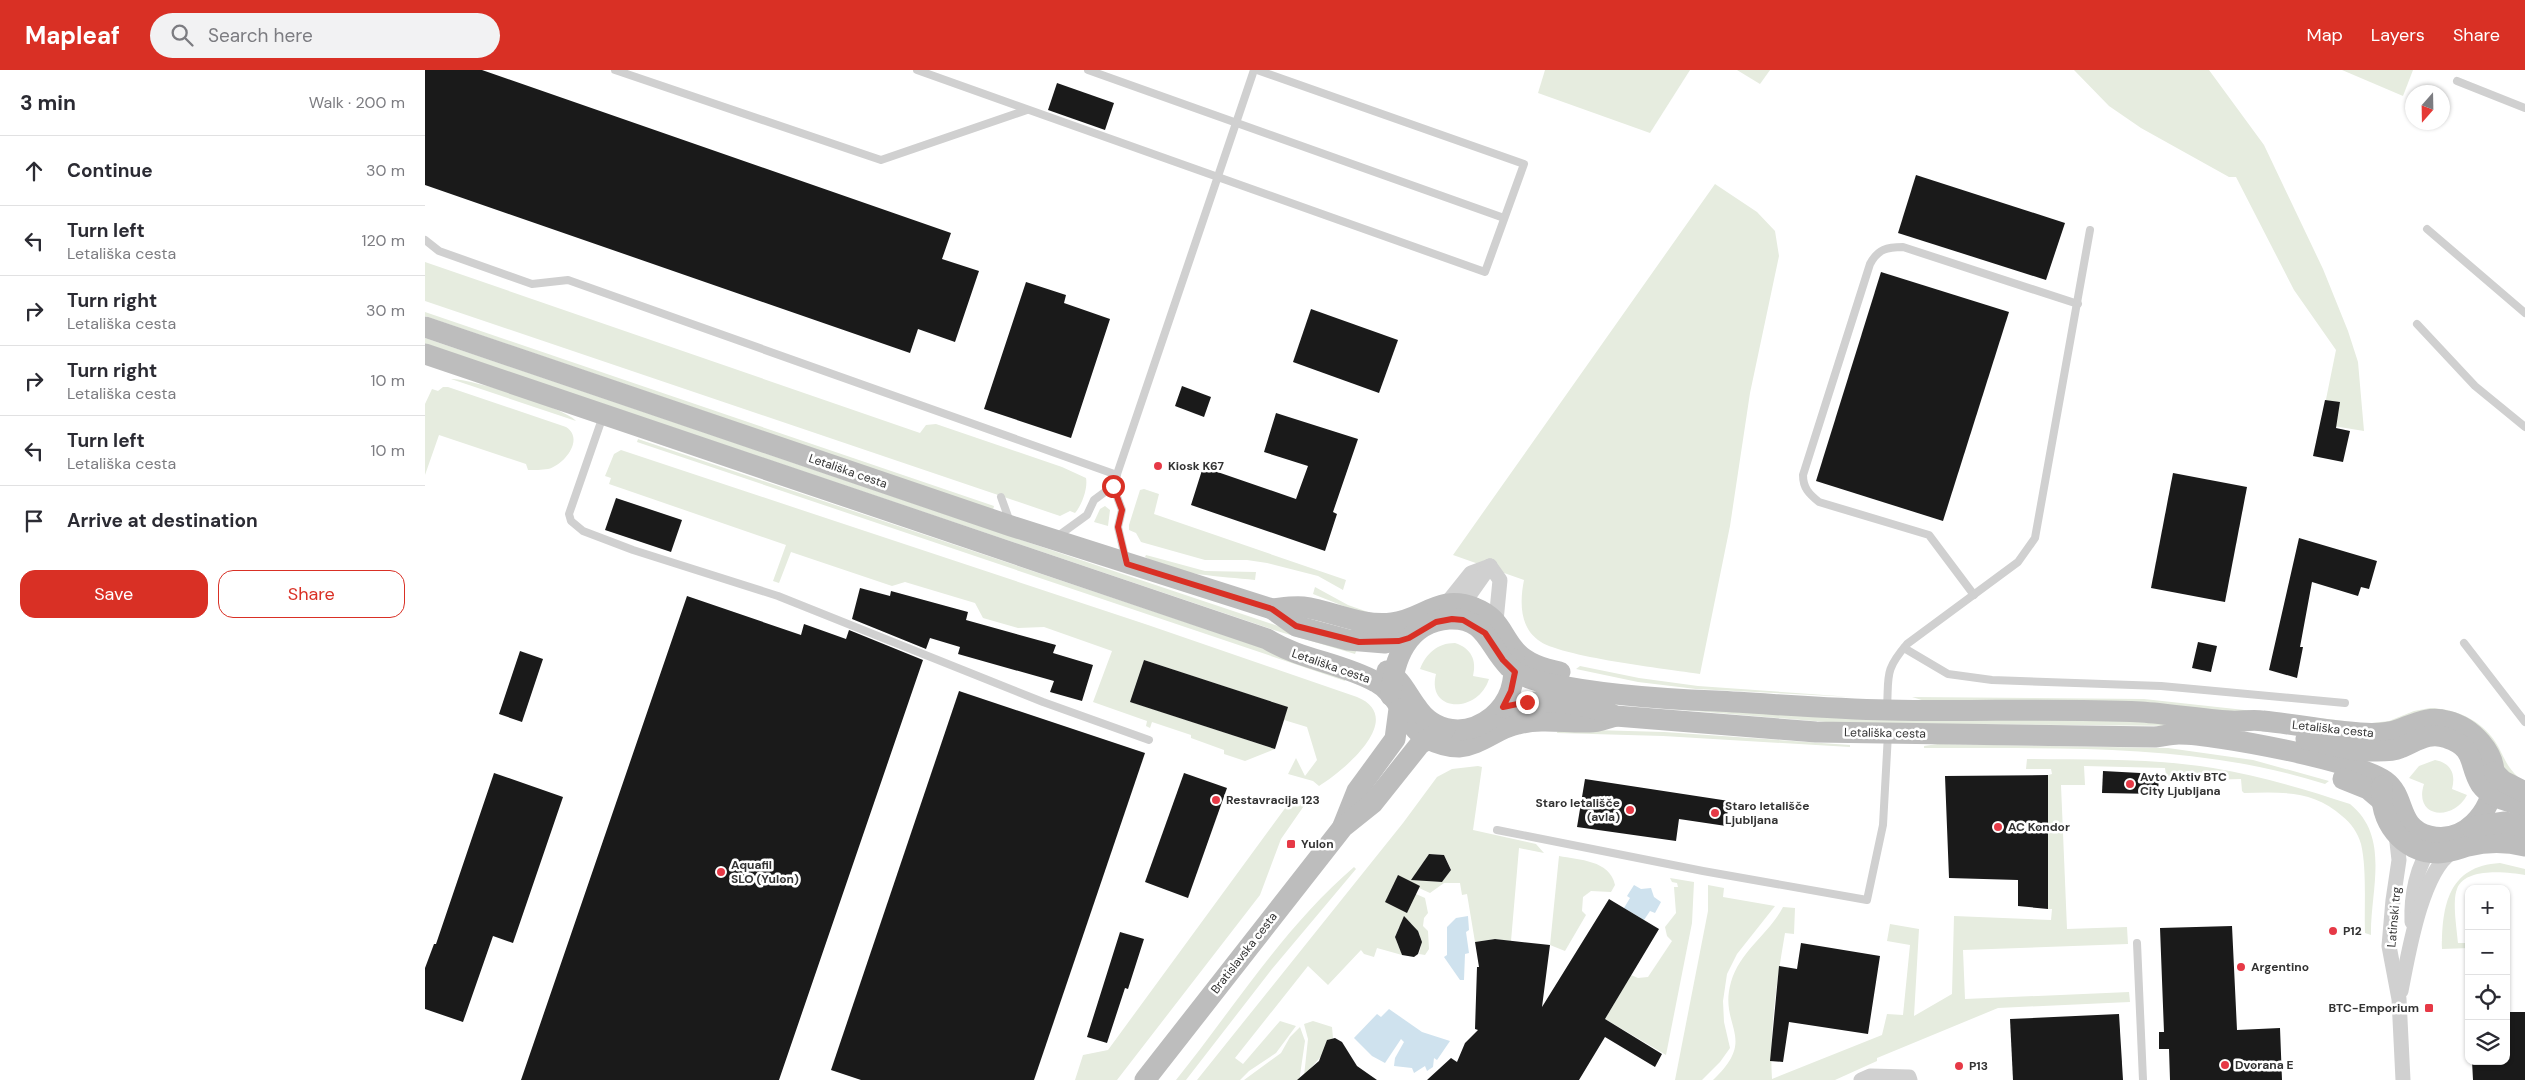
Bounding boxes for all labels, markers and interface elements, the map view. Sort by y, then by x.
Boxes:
search box [150,13,500,58]
text: Mapleaf [25,20,120,51]
icon: search [168,21,196,49]
text: Search here [208,23,313,48]
text: Map [2307,23,2343,47]
text: Layers [2371,23,2425,47]
text: Share [2453,23,2500,47]
north arrow [2405,85,2450,130]
text: 3 min [20,89,76,117]
text: Walk · 200 m [309,92,405,113]
icon: ahead [20,157,48,185]
text: Continue [67,158,153,183]
text: 30 m [366,160,405,181]
text: Turn left [67,218,145,243]
icon: left [20,227,48,255]
text: 120 m [361,230,405,251]
text: Letališka cesta [67,243,176,264]
text: Turn right [67,288,157,313]
icon: right [20,297,48,325]
text: 30 m [366,300,405,321]
text: Letališka cesta [67,313,176,334]
text: Turn right [67,358,157,383]
icon: right [20,367,48,395]
text: 10 m [371,370,405,391]
text: Letališka cesta [67,383,176,404]
text: Turn left [67,428,145,453]
icon: left [20,437,48,465]
text: 10 m [371,440,405,461]
street label: Letališka cesta [807,450,889,492]
text: Letališka cesta [67,453,176,474]
place label: Kiosk K67 [1168,458,1224,474]
marker: Kiosk K67 [1152,460,1164,472]
route start [1102,475,1125,498]
icon: arrive [20,507,48,535]
text: Arrive at destination [67,508,258,533]
button: Save [20,570,208,618]
button: Share [218,570,405,618]
street label: Letališka cesta [1290,645,1372,687]
route end [1516,691,1539,714]
street label: Letališka cesta [2291,717,2375,741]
street label: Letališka cesta [1844,724,1926,742]
place label: Avto Aktiv BTC City Ljubljana [2140,769,2227,799]
marker: Avto Aktiv BTC City Ljubljana [2124,778,2136,790]
place label: Restavracija 123 [1226,792,1320,808]
marker: Restavracija 123 [1210,794,1222,806]
place label: Staro letališče (avla) [1536,795,1620,825]
place label: Staro letališče Ljubljana [1725,798,1809,828]
marker: Staro letališče (avla) [1624,804,1636,816]
marker: Staro letališče Ljubljana [1709,807,1721,819]
place label: AC Kondor [2008,819,2070,835]
marker: AC Kondor [1992,821,2004,833]
place label: Yulon [1301,836,1334,852]
marker: Yulon [1285,838,1297,850]
place label: Aquafil SLO (Yulon) [731,857,799,887]
marker: Aquafil SLO (Yulon) [715,866,727,878]
map controls [2465,885,2510,1065]
button: + [2465,885,2510,930]
street label: Latinski trg [2383,886,2405,948]
street label: Bratislavska cesta [1207,909,1281,997]
place label: P12 [2343,923,2362,939]
marker: P12 [2327,925,2339,937]
button: − [2465,930,2510,975]
place label: Argentino [2251,959,2309,975]
marker: Argentino [2235,961,2247,973]
button: locate [2465,975,2510,1020]
place label: BTC-Emporium [2328,1000,2419,1016]
marker: BTC-Emporium [2423,1002,2435,1014]
button: layers [2465,1020,2510,1065]
place label: Dvorana E [2235,1057,2294,1073]
place label: P13 [1969,1058,1988,1074]
marker: Dvorana E [2219,1059,2231,1071]
marker: P13 [1953,1060,1965,1072]

